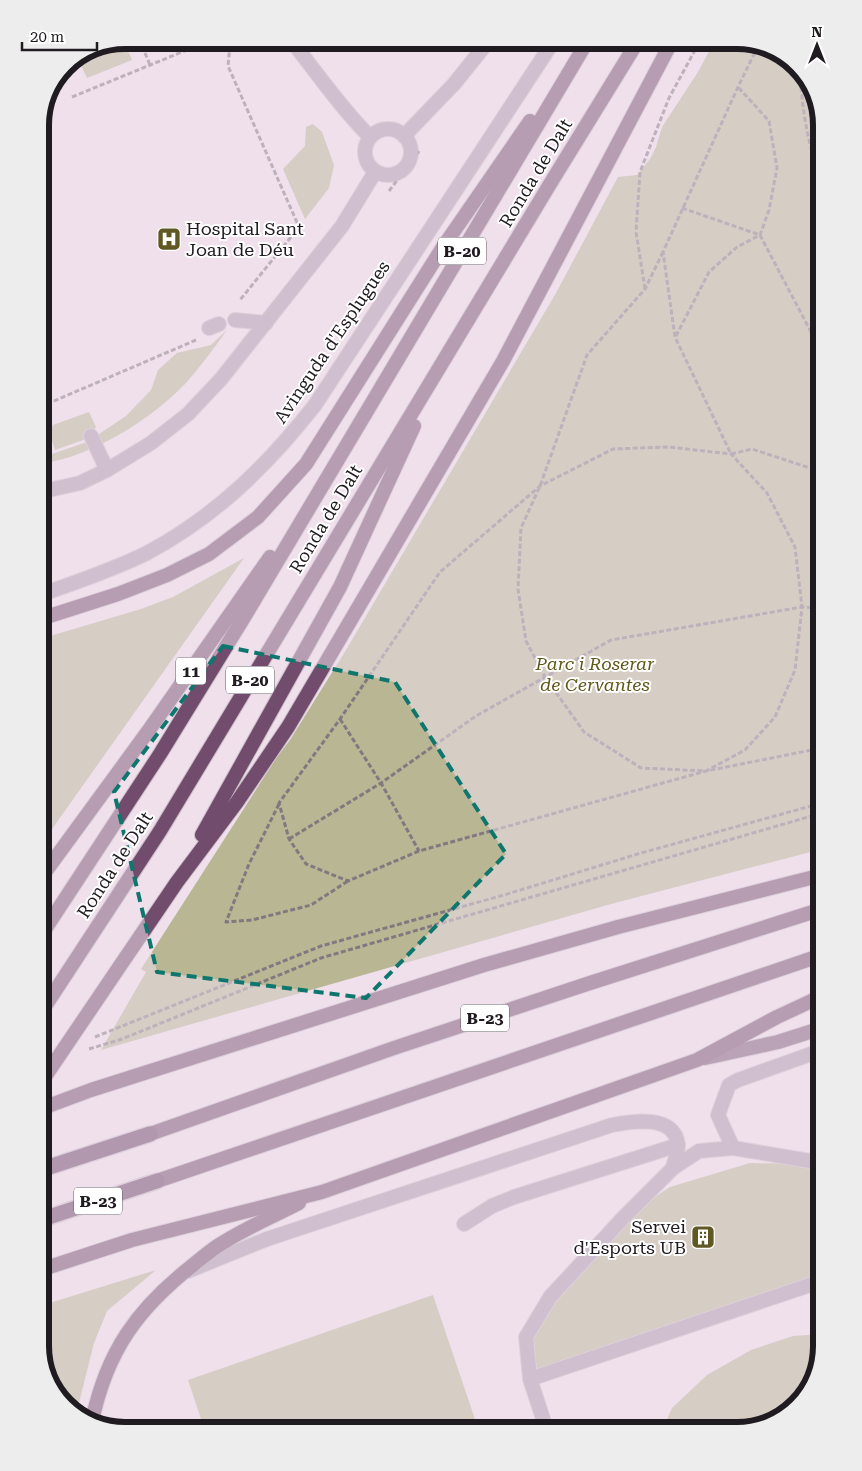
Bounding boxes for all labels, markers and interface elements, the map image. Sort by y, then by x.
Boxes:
scale bar [22,20,98,52]
north arrow [792,20,842,70]
text: N [812,24,823,40]
text: 20 m [30,28,65,46]
street label: Ronda de Dalt [495,115,576,231]
place label: Hospital Sant Joan de Déu [186,218,304,260]
hospital icon: Hospital Sant Joan de Déu [156,226,182,252]
road number: B-20 [438,238,486,264]
street label: Avinguda d'Esplugues [269,257,394,427]
street label: Ronda de Dalt [285,461,366,577]
park label: Parc i Roserar de Cervantes [535,653,655,695]
road number: 11 [176,658,206,684]
road number: B-20 [226,666,274,694]
street label: Ronda de Dalt [72,807,157,922]
road number: B-23 [461,1004,509,1032]
road number: B-23 [74,1188,122,1214]
place label: Servei d'Esports UB [573,1216,686,1258]
building icon: Servei d'Esports UB [690,1224,716,1250]

